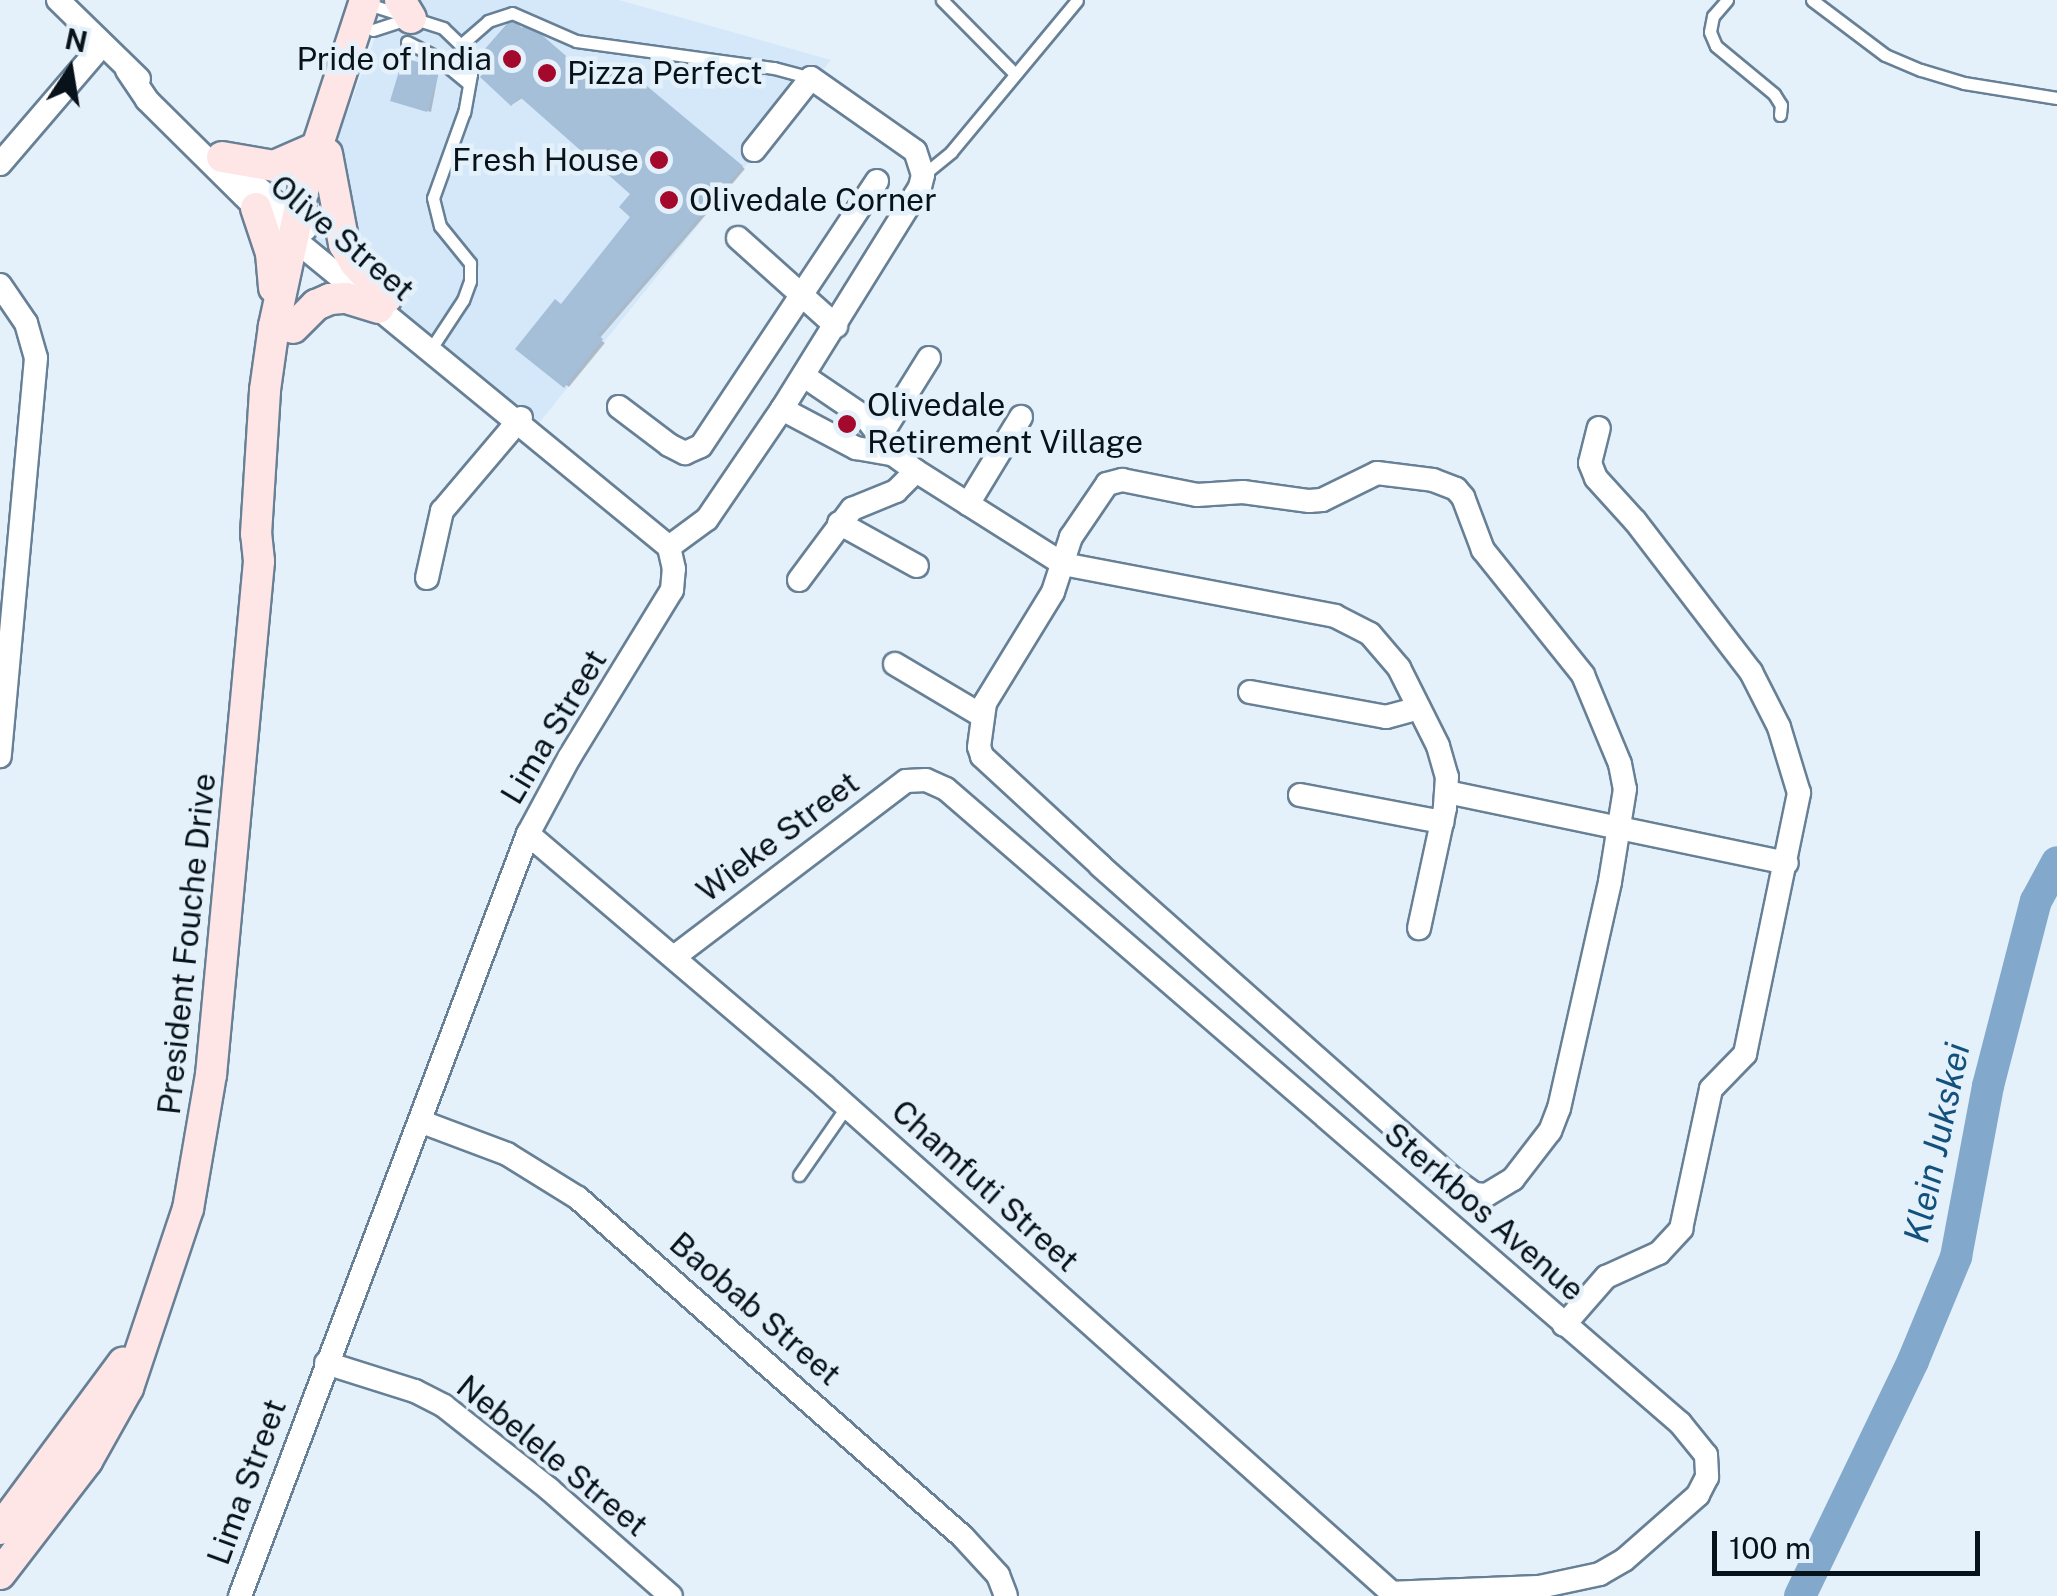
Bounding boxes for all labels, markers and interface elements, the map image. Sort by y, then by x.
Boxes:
north arrow [20,20,120,120]
text: N [62,22,90,59]
place label: Pride of India [296,40,492,78]
marker: Pride of India [501,48,523,70]
place label: Pizza Perfect [567,54,763,92]
marker: Pizza Perfect [536,62,558,84]
place label: Fresh House [452,141,639,179]
marker: Fresh House [648,149,670,171]
street label: Olive Street [262,167,422,309]
place label: Olivedale Corner [689,181,937,219]
marker: Olivedale Corner [658,189,680,211]
place label: Olivedale Retirement Village [867,387,1144,462]
marker: Olivedale Retirement Village [836,413,858,435]
street label: Lima Street [493,643,615,811]
street label: Wieke Street [689,764,867,910]
street label: President Fouche Drive [150,771,224,1117]
water label: Klein Jukskei [1895,1039,1979,1247]
street label: Chamfuti Street [884,1092,1086,1280]
street label: Sterkbos Avenue [1376,1115,1592,1309]
street label: Baobab Street [662,1224,848,1394]
street label: Nebelele Street [449,1367,655,1545]
street label: Lima Street [199,1394,295,1570]
scale bar [1717,1511,1984,1573]
text: 100 m [1729,1530,1811,1566]

